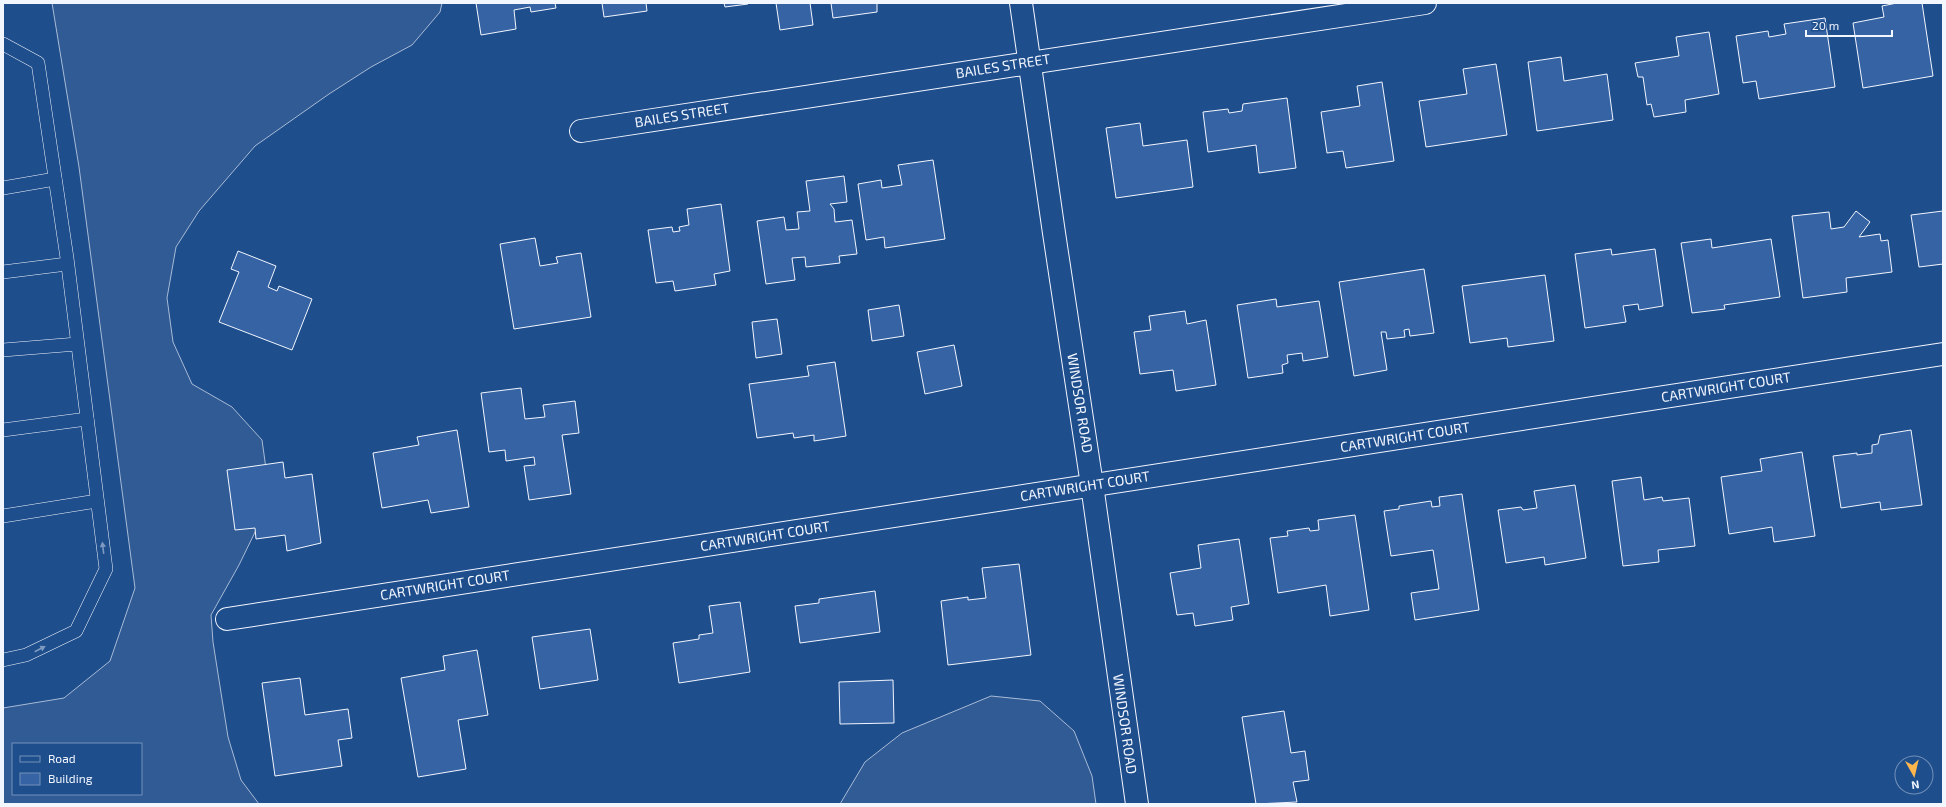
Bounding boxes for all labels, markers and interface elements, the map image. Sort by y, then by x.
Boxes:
scale bar [1806,12,1892,38]
text: 20 m [1812,18,1839,32]
street label: BAILES STREET [954,50,1051,81]
street label: BAILES STREET [633,99,730,130]
street label: WINDSOR ROAD [1064,352,1097,454]
street label: CARTWRIGHT COURT [1660,368,1792,405]
street label: CARTWRIGHT COURT [1339,418,1471,455]
street label: CARTWRIGHT COURT [1019,467,1151,504]
street label: CARTWRIGHT COURT [699,517,831,554]
one-way arrow [100,542,106,554]
street label: CARTWRIGHT COURT [379,566,511,603]
one-way arrow [34,645,46,652]
street label: WINDSOR ROAD [1110,673,1141,775]
legend [12,743,142,795]
text: Road [48,751,76,765]
north arrow [1894,755,1934,795]
text: Building [48,771,93,785]
text: N [1911,778,1920,792]

